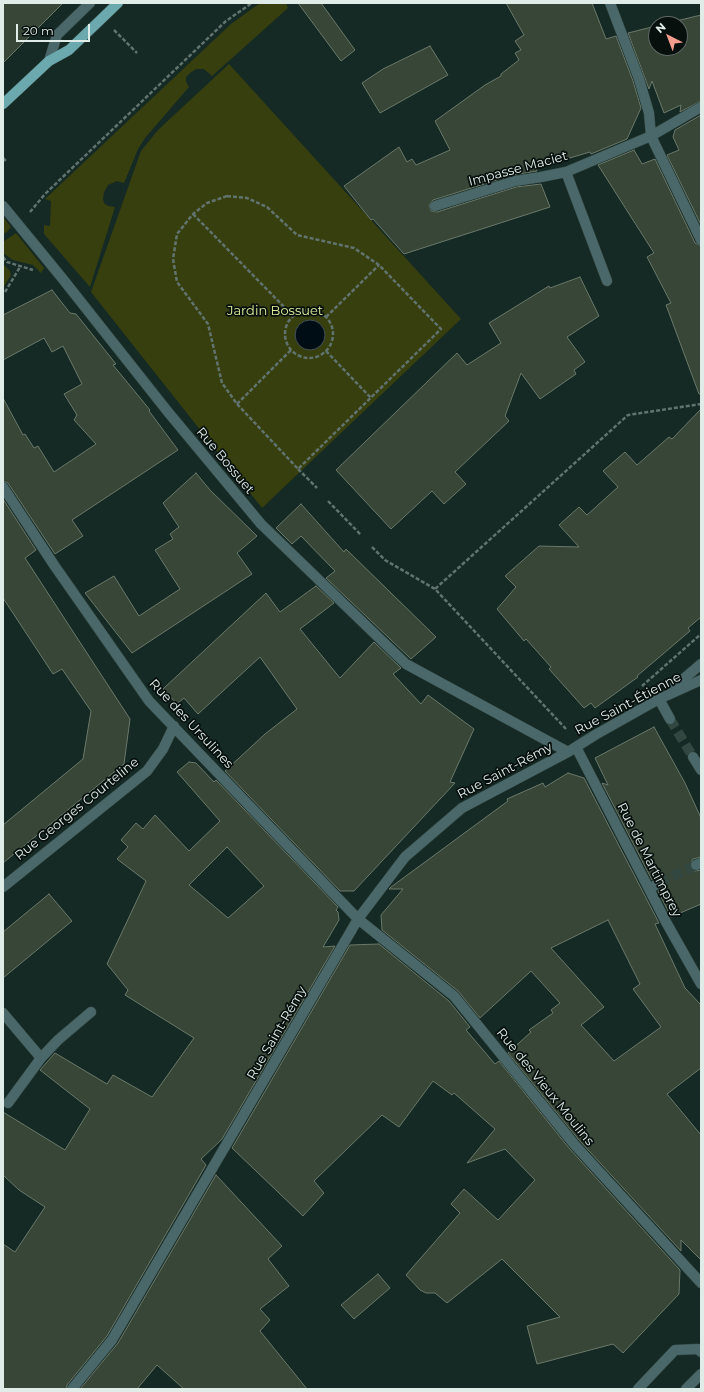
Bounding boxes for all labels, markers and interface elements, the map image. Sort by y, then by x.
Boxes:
scale bar [18,16,92,42]
north arrow [648,16,688,56]
text: N [653,20,669,36]
text: 20 m [23,23,54,38]
street label: Impasse Maciet [467,148,569,190]
park label: Jardin Bossuet [227,303,323,319]
street label: Rue Bossuet [193,425,257,497]
street label: Rue Saint-Étienne [572,669,684,739]
street label: Rue des Ursulines [146,676,236,772]
street label: Rue Saint-Rémy [455,739,555,803]
street label: Rue Georges Courteline [12,754,142,864]
street label: Rue de Martimprey [613,800,685,920]
street label: Rue Saint-Rémy [244,984,310,1082]
street label: Rue des Vieux Moulins [493,1025,597,1149]

